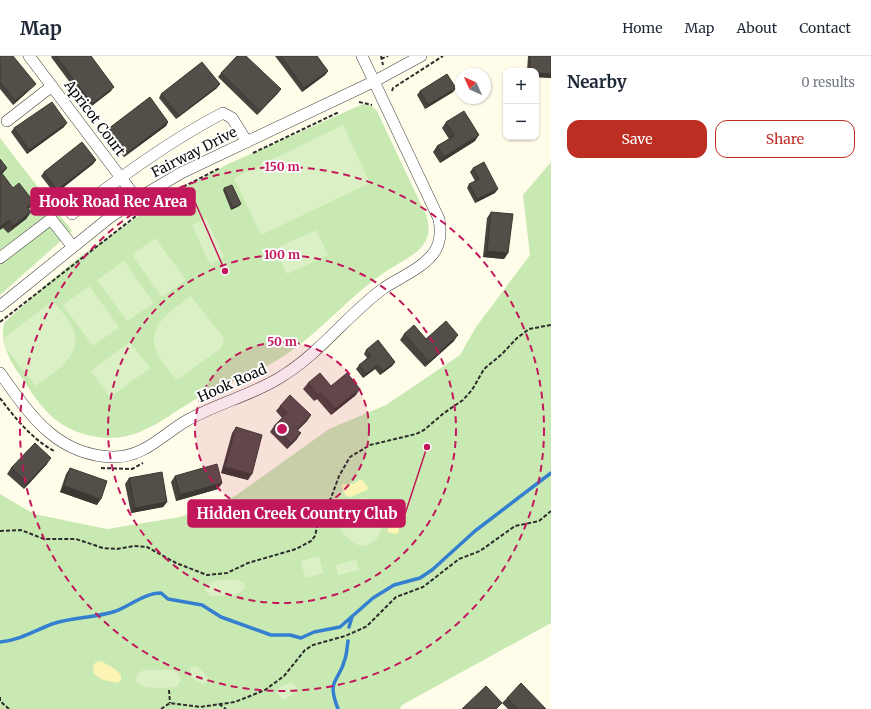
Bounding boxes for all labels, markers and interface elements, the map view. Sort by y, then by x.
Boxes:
text: Map [20,16,62,40]
text: Home [622,19,663,37]
text: Map [685,19,714,37]
text: About [736,19,777,37]
text: Contact [799,19,851,37]
north arrow [455,68,491,104]
map controls [503,68,539,140]
button: + [503,68,539,104]
text: Nearby [567,71,627,93]
text: 0 results [801,74,855,91]
street label: Apricot Court [60,76,130,160]
button: − [503,104,539,140]
button: Save [567,120,707,158]
button: Share [715,120,855,158]
street label: Fairway Drive [148,123,240,181]
text: 150 m [265,159,300,174]
callout: Hook Road Rec Area [31,188,195,215]
text: Hook Road Rec Area [39,192,188,211]
text: 100 m [264,247,300,262]
text: 50 m [267,334,297,349]
street label: Hook Road [195,360,270,406]
centre of rings [275,422,289,436]
callout: Hidden Creek Country Club [188,500,405,527]
text: Hidden Creek Country Club [197,504,397,523]

